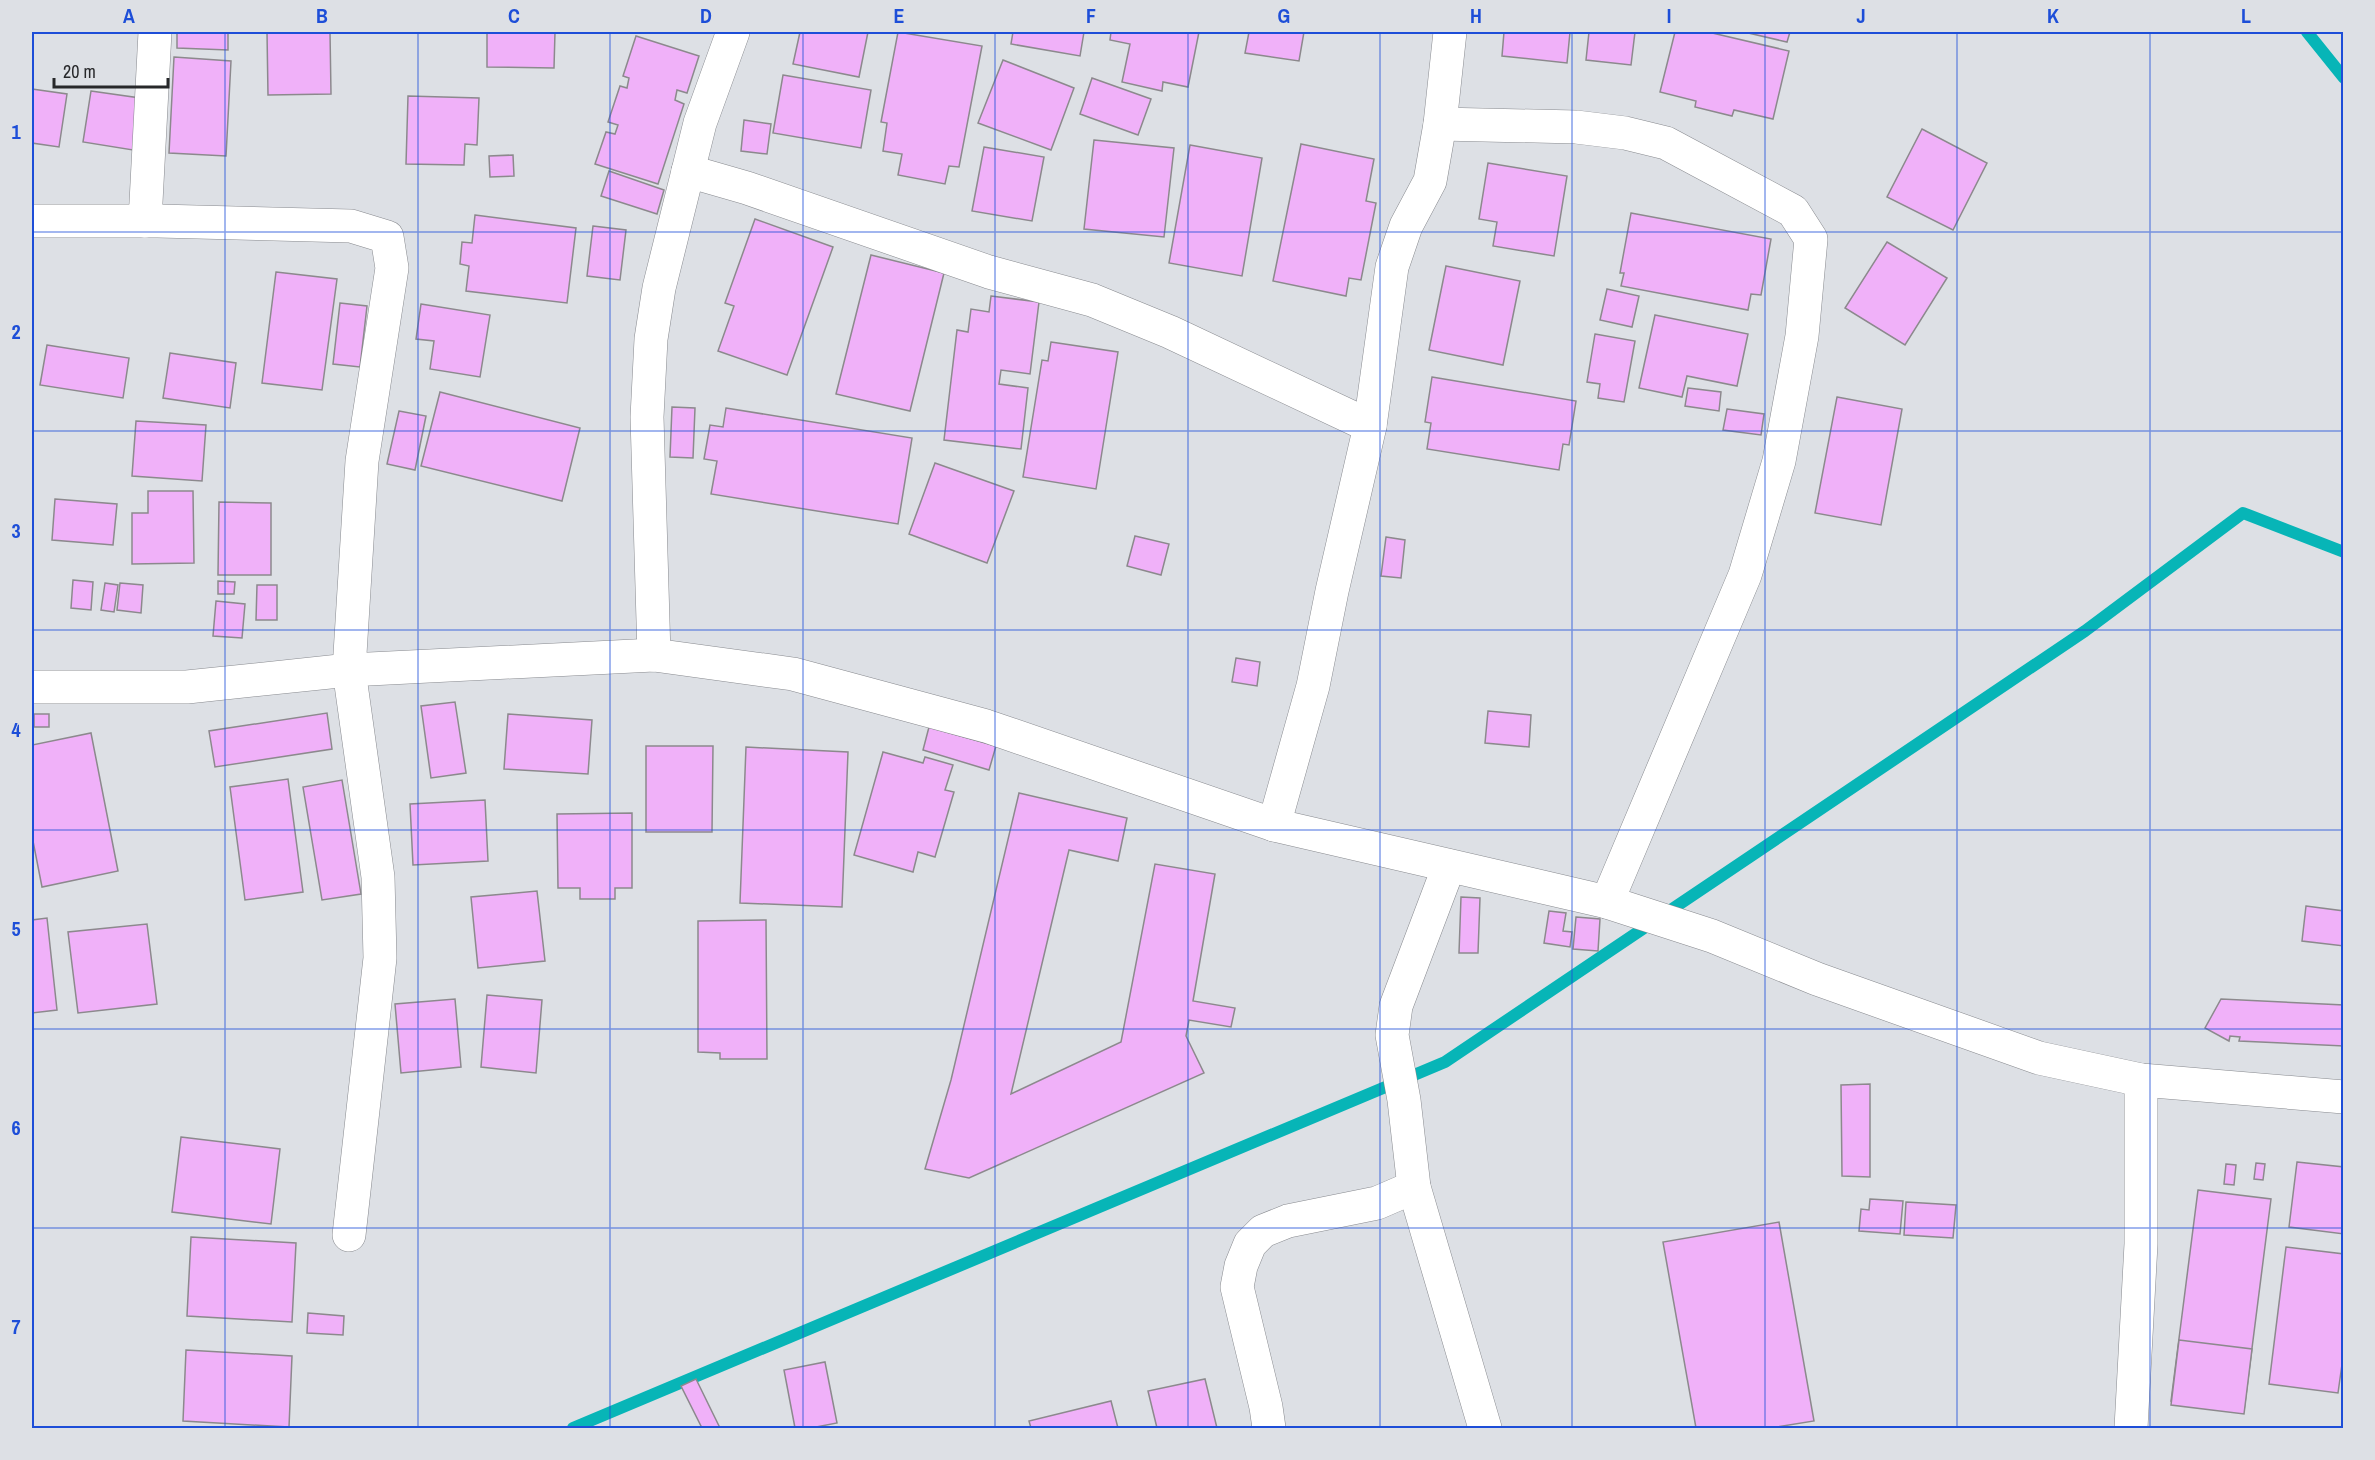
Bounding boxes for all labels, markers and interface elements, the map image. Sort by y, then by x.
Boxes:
text: A [123,2,135,29]
text: B [316,2,328,29]
text: C [508,2,520,29]
text: D [700,2,712,29]
text: E [894,2,905,29]
text: F [1086,2,1096,29]
text: G [1278,2,1290,29]
text: H [1470,2,1482,29]
text: I [1667,2,1671,29]
text: J [1856,2,1866,29]
text: K [2047,2,2059,29]
text: L [2241,2,2251,29]
scale bar [54,51,168,89]
text: 20 m [63,59,96,84]
text: 1 [11,118,21,145]
text: 2 [11,318,21,345]
text: 3 [11,517,21,544]
text: 4 [11,716,21,743]
text: 5 [11,915,21,942]
text: 6 [11,1114,21,1141]
text: 7 [11,1313,21,1340]

